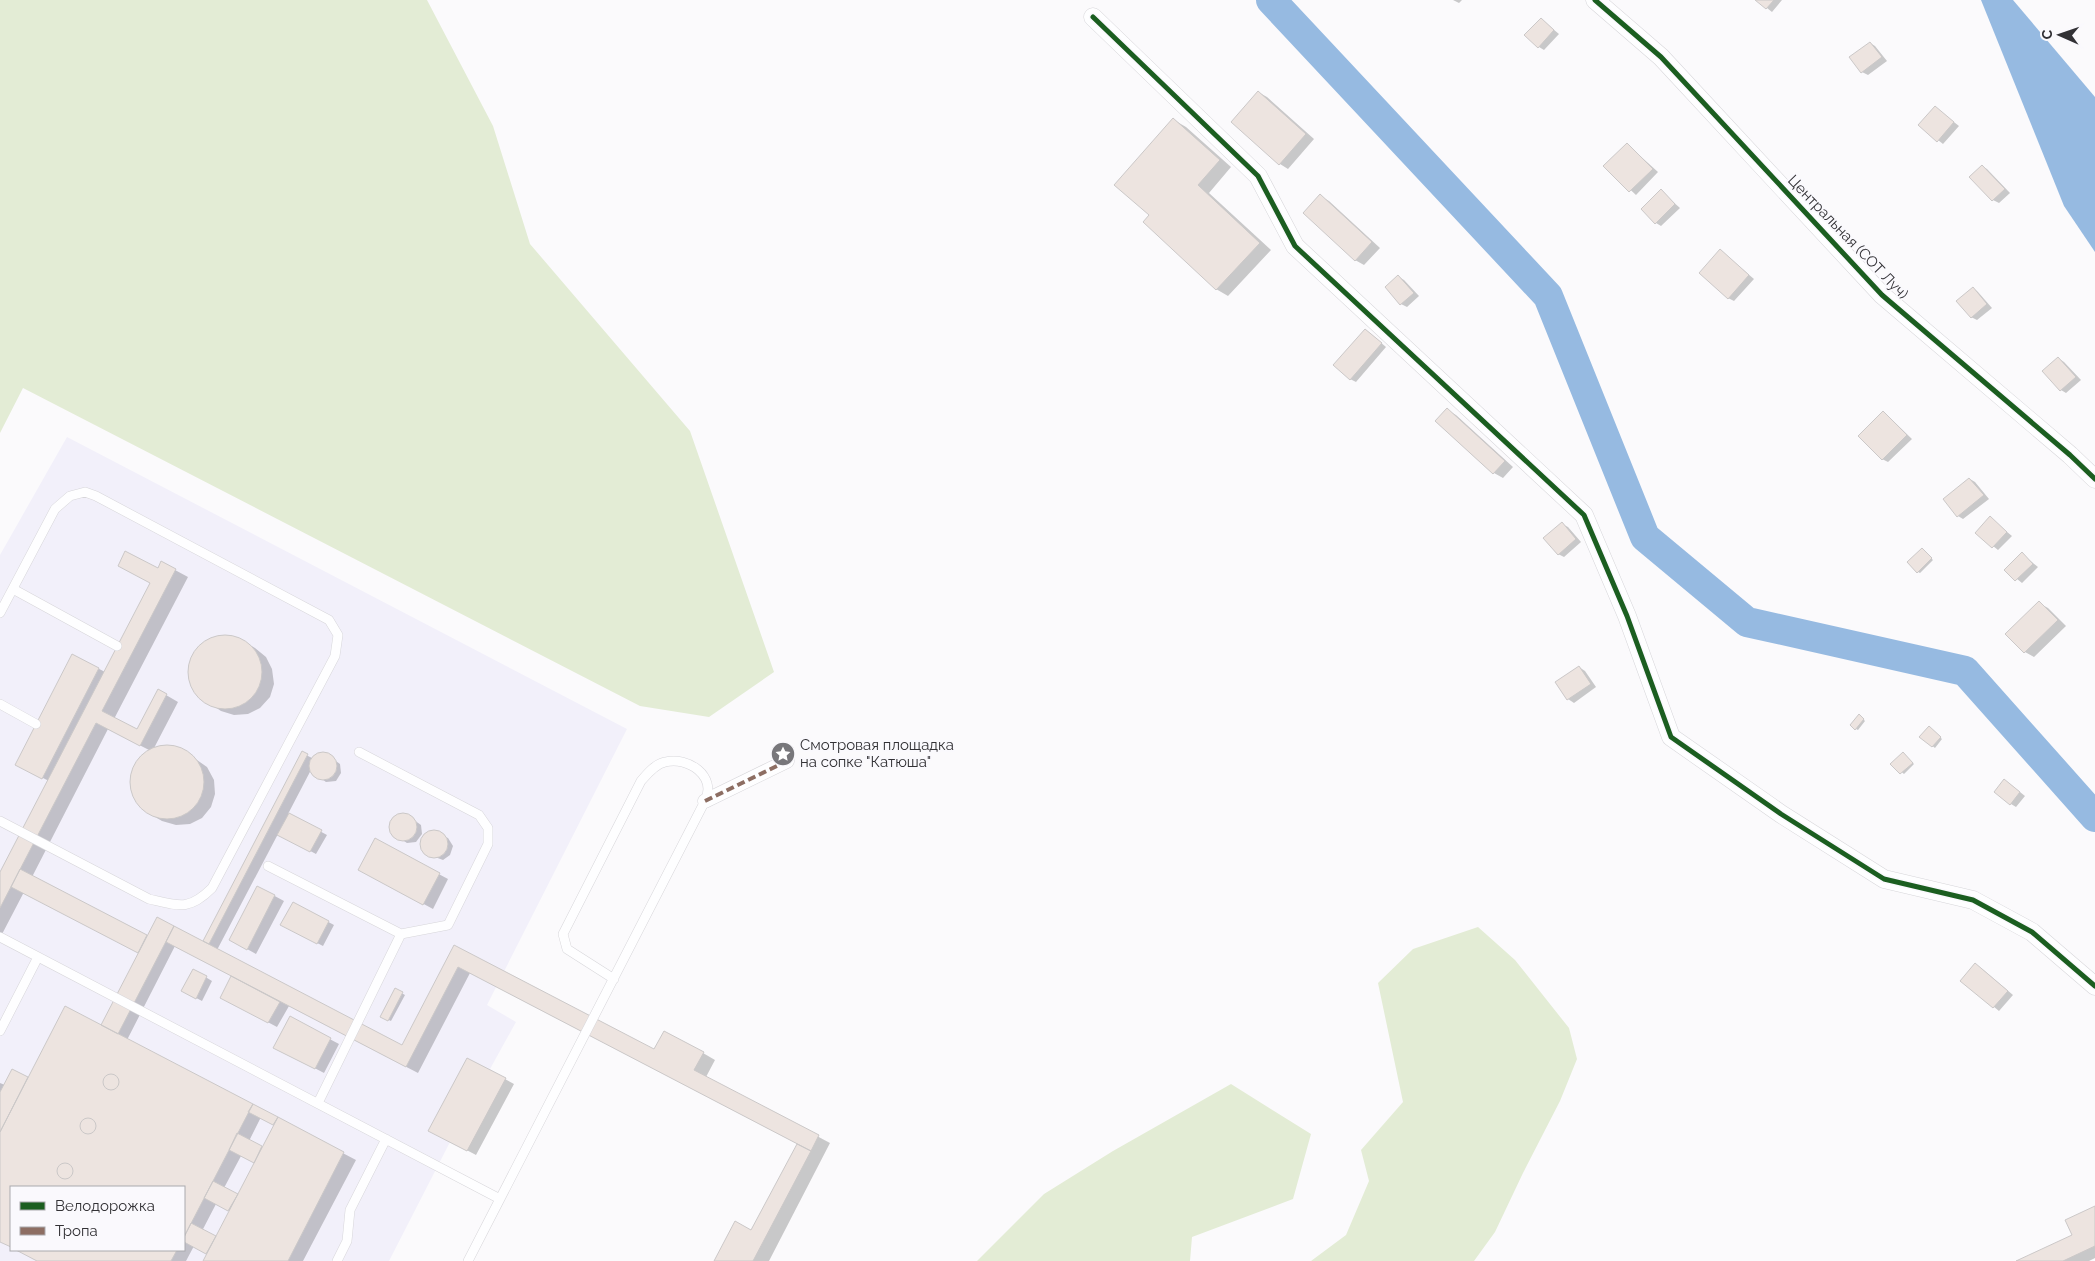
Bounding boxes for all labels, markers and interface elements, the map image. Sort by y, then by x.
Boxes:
north arrow [2035,10,2085,60]
text: С [2039,29,2055,40]
street label: Центральная (СОТ Луч) [1784,171,1912,303]
place label: Смотровая площадка на сопке "Катюша" [800,736,954,771]
place icon: Смотровая площадка на сопке "Катюша" [770,741,796,767]
legend [10,1186,185,1251]
text: Велодорожка [55,1197,155,1215]
text: Тропа [55,1222,98,1240]

